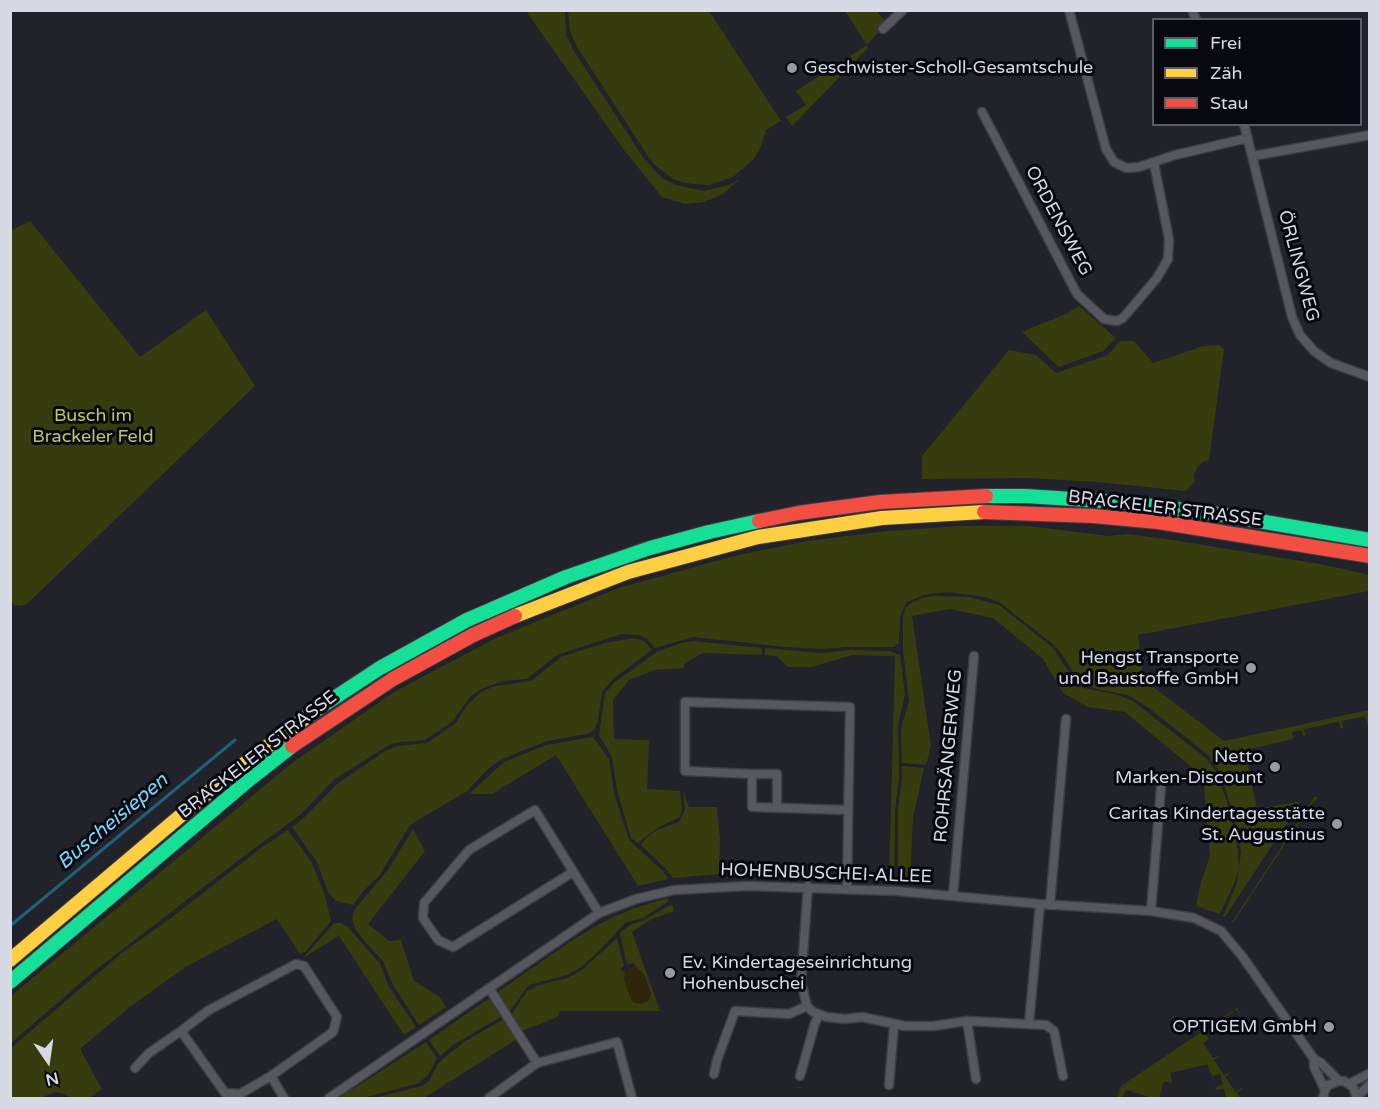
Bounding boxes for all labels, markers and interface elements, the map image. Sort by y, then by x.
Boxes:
legend [1152,18,1362,126]
text: Frei [1210,32,1242,54]
place label: Geschwister-Scholl-Gesamtschule [804,57,1093,79]
marker: Geschwister-Scholl-Gesamtschule [785,61,799,75]
text: Zäh [1210,62,1243,84]
text: Stau [1210,92,1249,114]
street label: ORDENSWEG [1020,162,1096,280]
street label: ÖRLINGWEG [1273,208,1323,324]
park label: Busch im Brackeler Feld [32,405,154,448]
street label: BRACKELER STRASSE [1067,486,1263,532]
place label: Hengst Transporte und Baustoffe GmbH [1058,647,1239,690]
marker: Hengst Transporte und Baustoffe GmbH [1244,661,1258,675]
street label: ROHRSÄNGERWEG [931,668,967,844]
street label: BRACKELER STRASSE [174,686,342,824]
place label: Netto Marken-Discount [1115,746,1263,789]
marker: Netto Marken-Discount [1268,760,1282,774]
water label: Buscheisiepen [53,769,173,875]
place label: Caritas Kindertagesstätte St. Augustinus [1108,803,1325,846]
marker: Caritas Kindertagesstätte St. Augustinus [1330,817,1344,831]
street label: HOHENBUSCHEI-ALLEE [720,860,932,888]
place label: Ev. Kindertageseinrichtung Hohenbuschei [682,952,912,994]
marker: Ev. Kindertageseinrichtung Hohenbuschei [663,966,677,980]
place label: OPTIGEM GmbH [1172,1016,1317,1038]
marker: OPTIGEM GmbH [1322,1020,1336,1034]
north arrow [18,1031,78,1091]
text: N [44,1067,61,1090]

